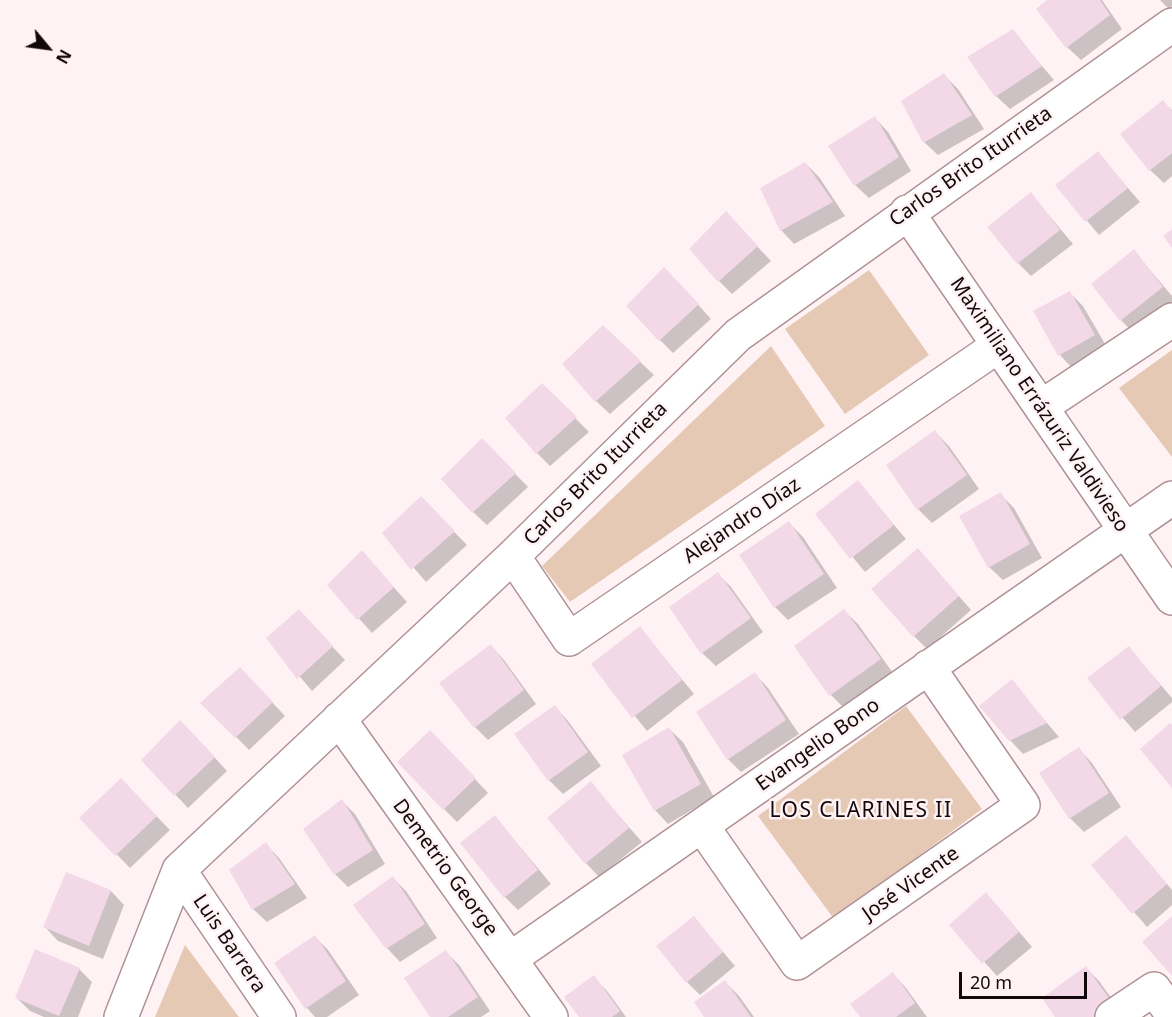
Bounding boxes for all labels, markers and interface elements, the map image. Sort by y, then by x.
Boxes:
north arrow [18,18,78,78]
text: N [51,46,77,68]
street label: Carlos Brito Iturrieta [885,102,1057,232]
street label: Maximiliano Errázuriz Valdivieso [945,273,1133,537]
street label: Carlos Brito Iturrieta [519,397,673,551]
street label: Alejandro Díaz [679,473,805,569]
street label: Evangelio Bono [751,693,885,797]
street label: Demetrio George [387,795,503,941]
district label: LOS CLARINES II [769,798,953,824]
street label: José Vicente [858,842,964,926]
street label: Luis Barrera [187,890,271,998]
scale bar [962,960,1090,998]
text: 20 m [970,970,1012,994]

